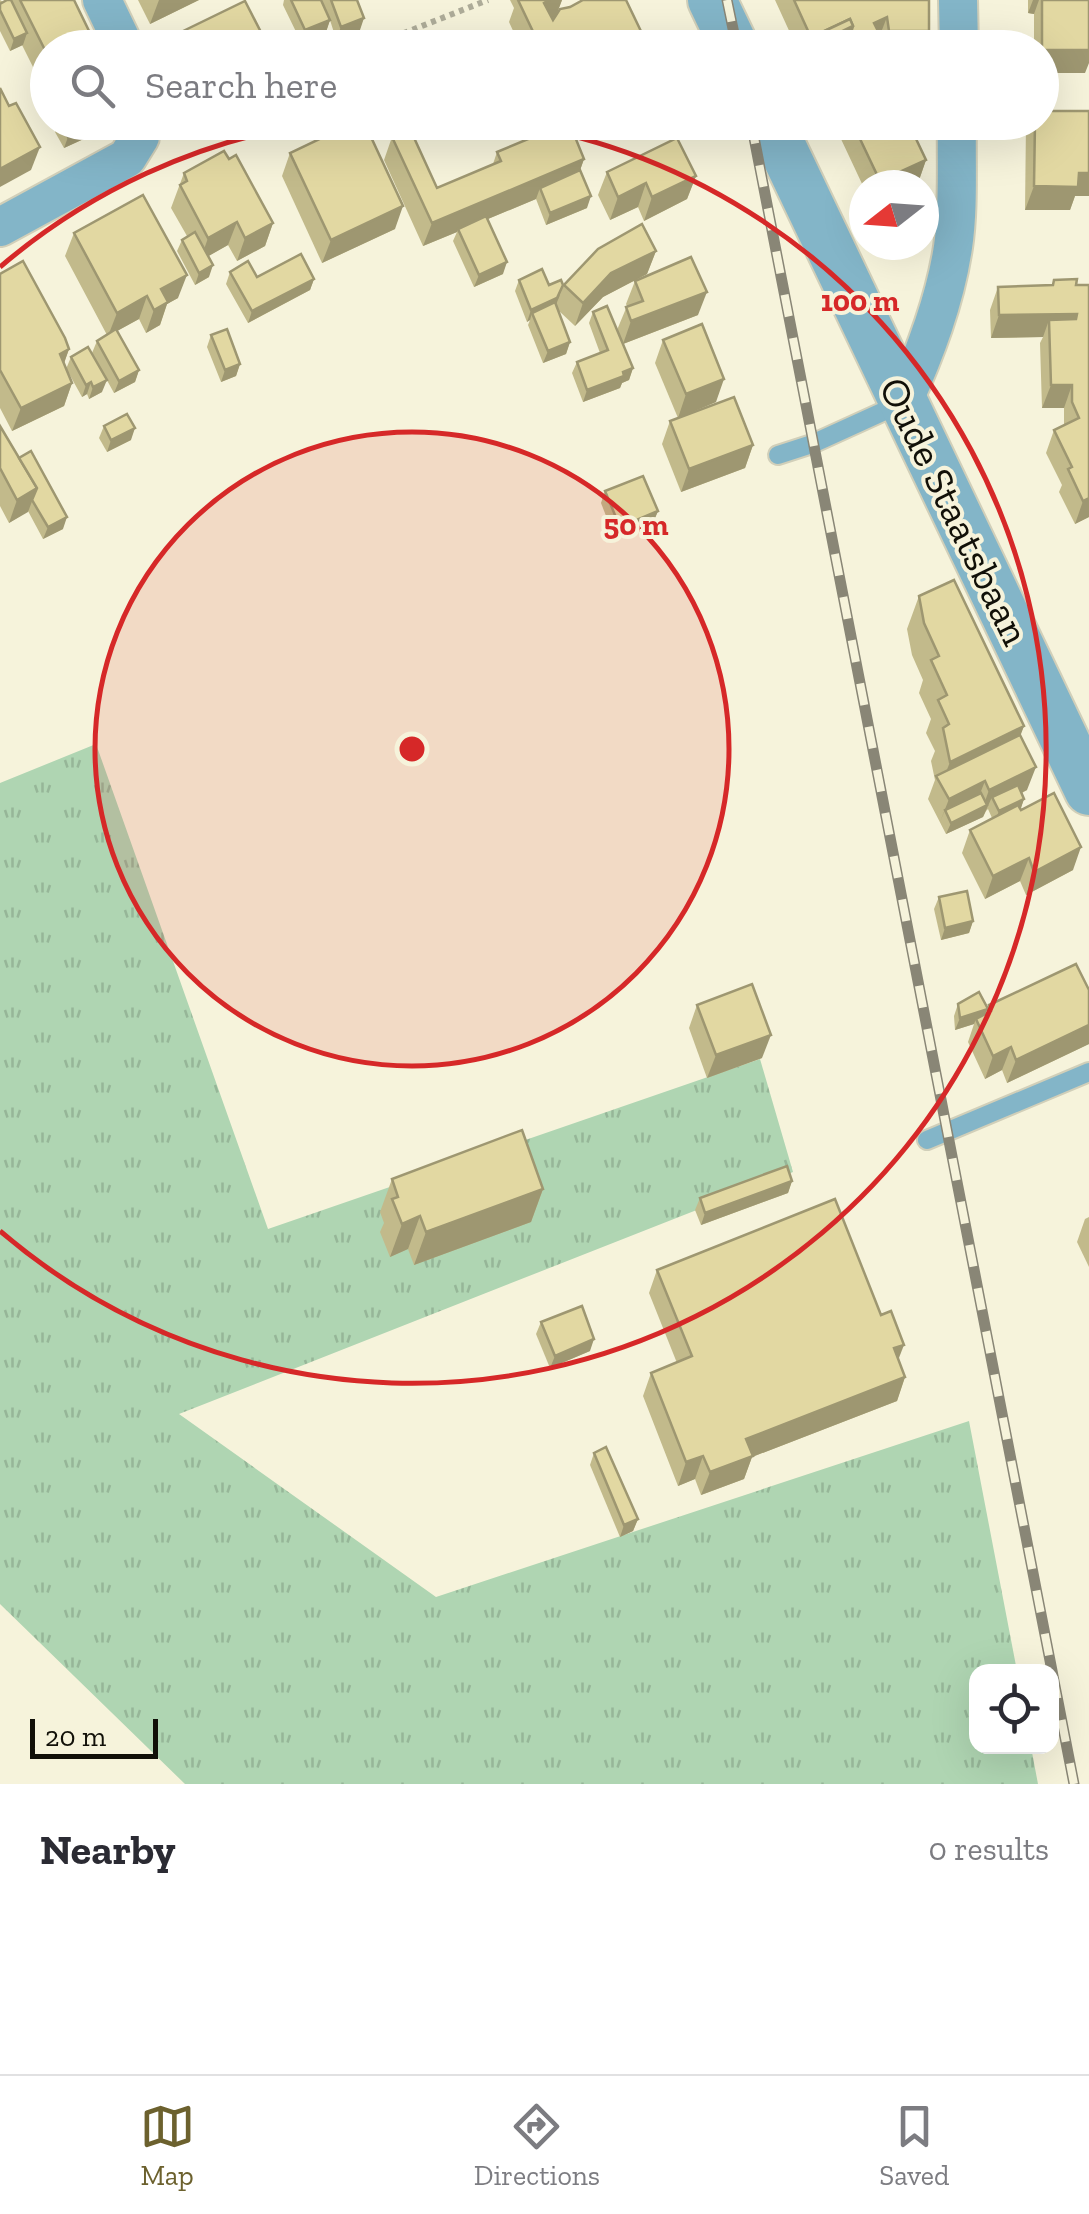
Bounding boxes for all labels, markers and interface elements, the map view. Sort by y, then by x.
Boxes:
search box [30,30,1059,140]
icon: search [65,58,120,113]
text: Search here [145,62,337,108]
north arrow [849,170,939,260]
text: 100 m [821,283,899,319]
street label: Oude Staatsbaan [870,369,1041,653]
text: 50 m [604,507,668,543]
centre of rings [394,731,430,767]
map controls [969,1664,1059,1754]
button: locate [969,1664,1059,1754]
scale bar [30,1714,158,1758]
text: 20 m [45,1720,106,1753]
text: Nearby [40,1824,176,1875]
text: 0 results [928,1830,1049,1868]
tab: Map [140,2099,195,2192]
tab: Directions [474,2099,600,2192]
tab: Saved [879,2099,949,2192]

